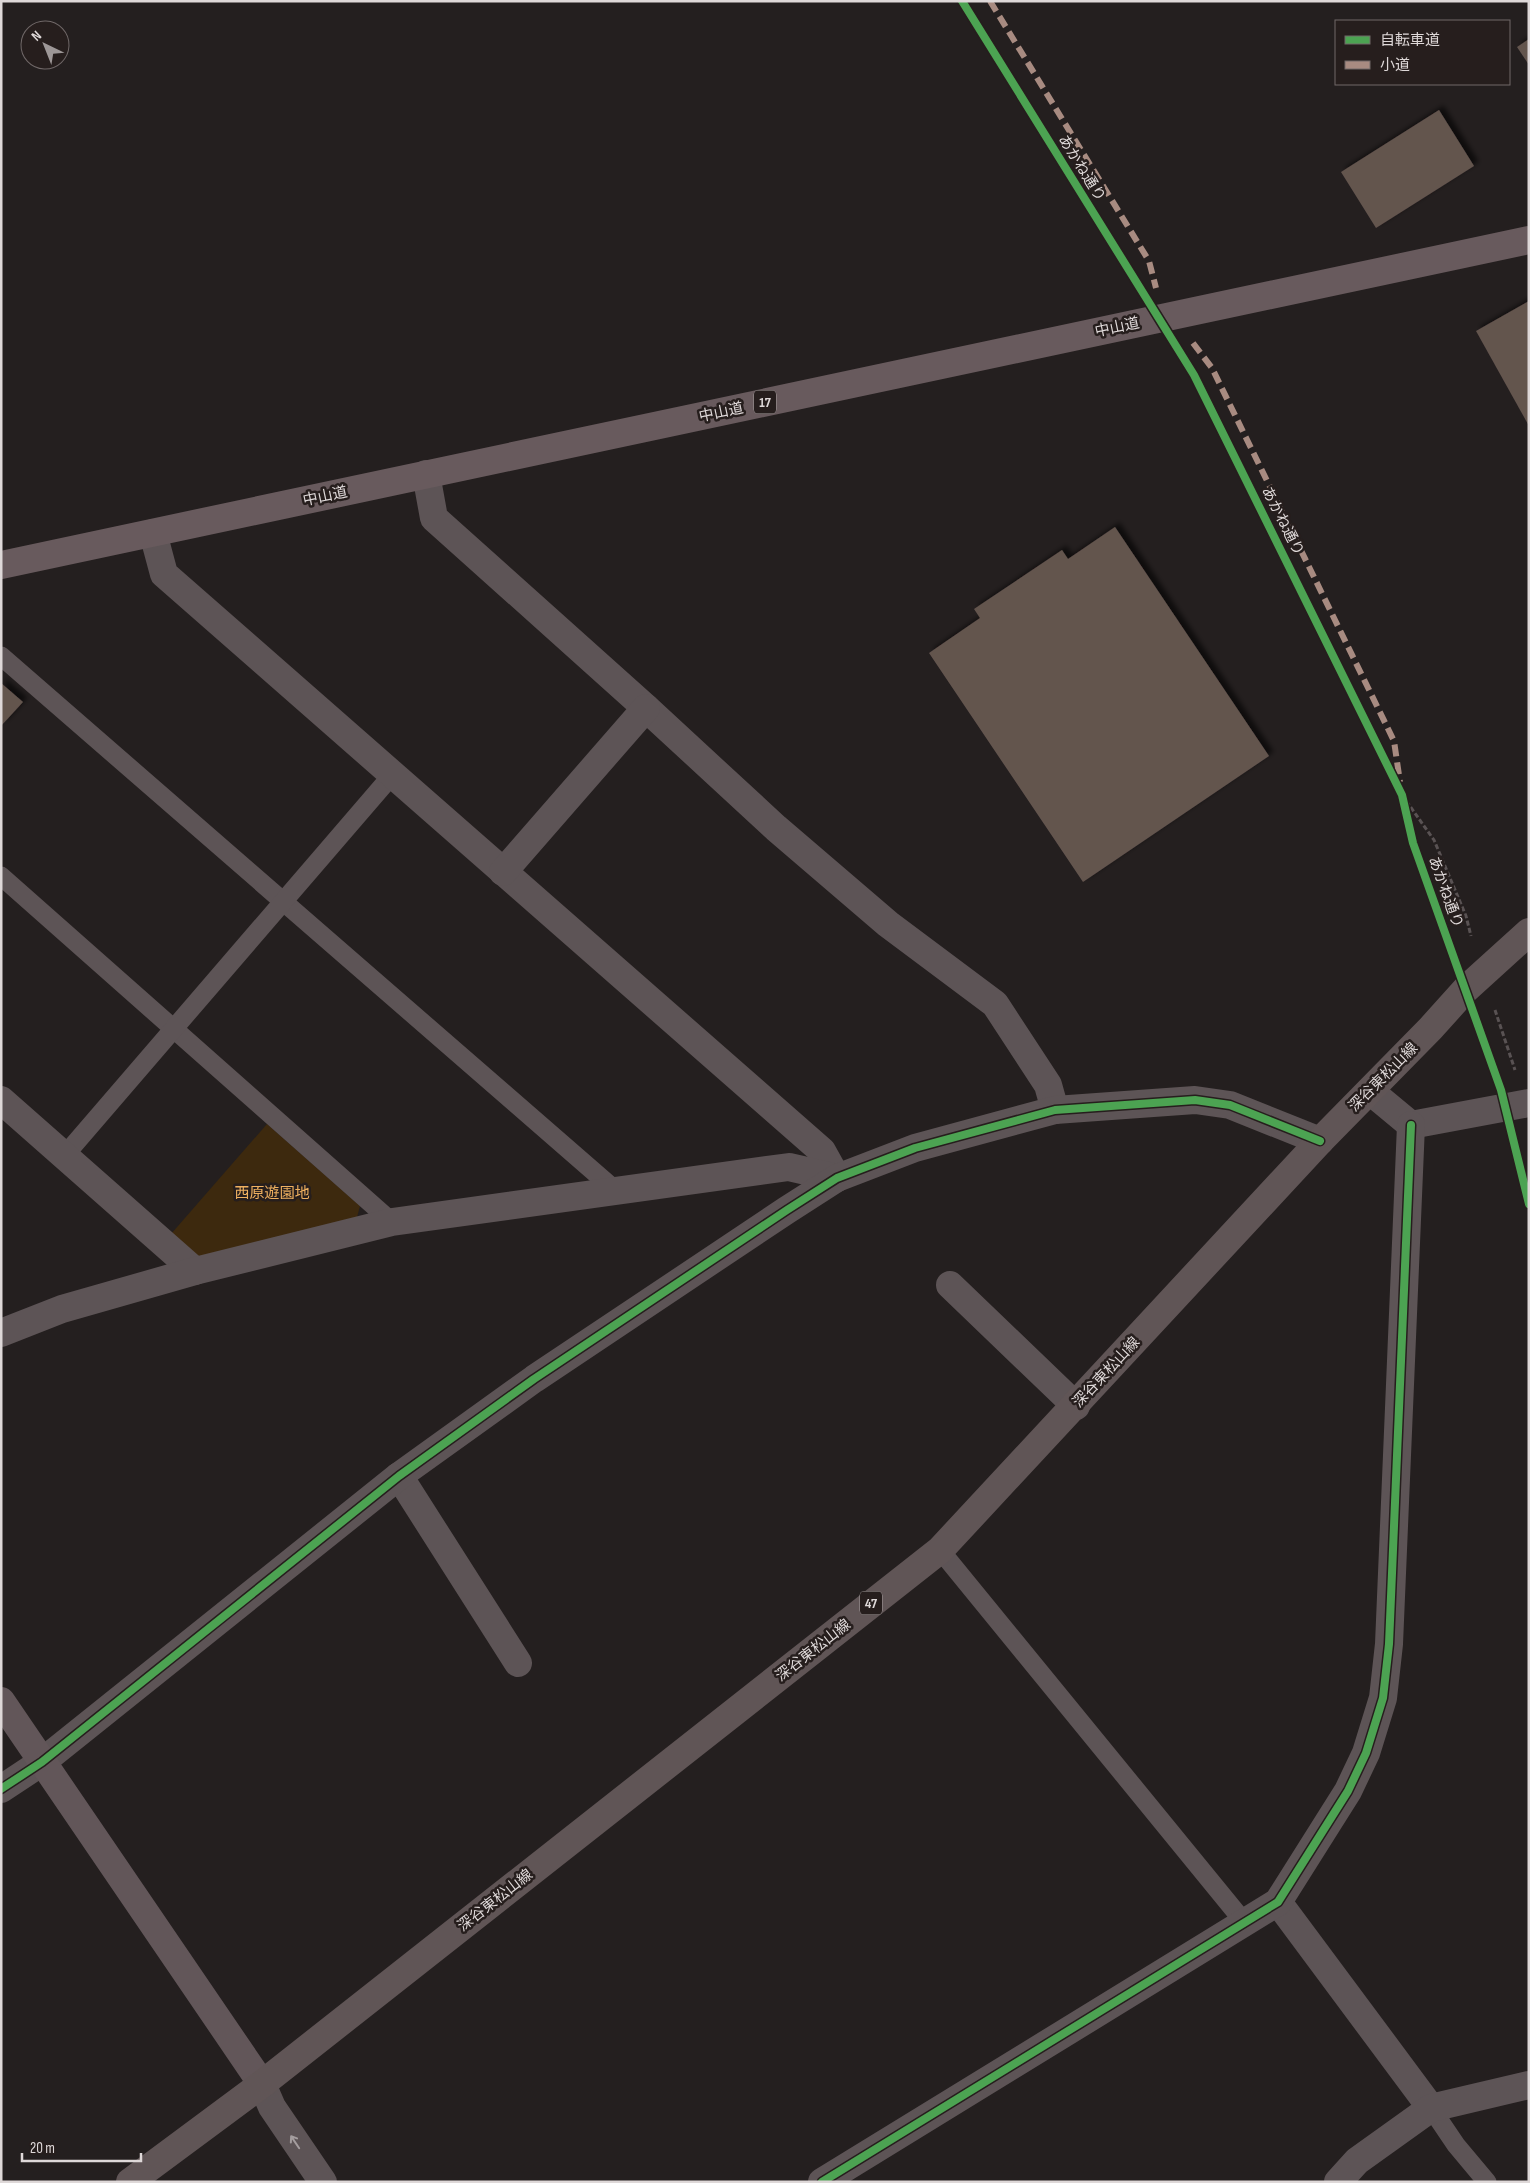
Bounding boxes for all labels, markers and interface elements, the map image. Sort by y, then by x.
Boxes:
north arrow [20,20,70,70]
legend [1335,20,1510,85]
text: N [28,27,45,45]
text: 自転車道 [1380,31,1440,50]
text: 小道 [1380,56,1410,75]
street label: あかね通り [1054,131,1110,205]
street label: 中山道 [1093,314,1141,341]
road number: 17 [754,391,776,414]
street label: 中山道 [697,399,745,426]
street label: 中山道 [301,483,349,510]
street label: あかね通り [1257,483,1308,559]
street label: あかね通り [1424,854,1467,931]
street label: 深谷東松山線 [1345,1039,1422,1116]
park label: 西原遊園地 [234,1184,310,1203]
street label: 深谷東松山線 [1069,1333,1144,1412]
road number: 47 [860,1592,882,1615]
street label: 深谷東松山線 [772,1615,855,1686]
street label: 深谷東松山線 [454,1865,537,1936]
scale bar [22,2130,141,2162]
one-way arrow [290,2135,300,2149]
text: 20 m [30,2139,55,2158]

